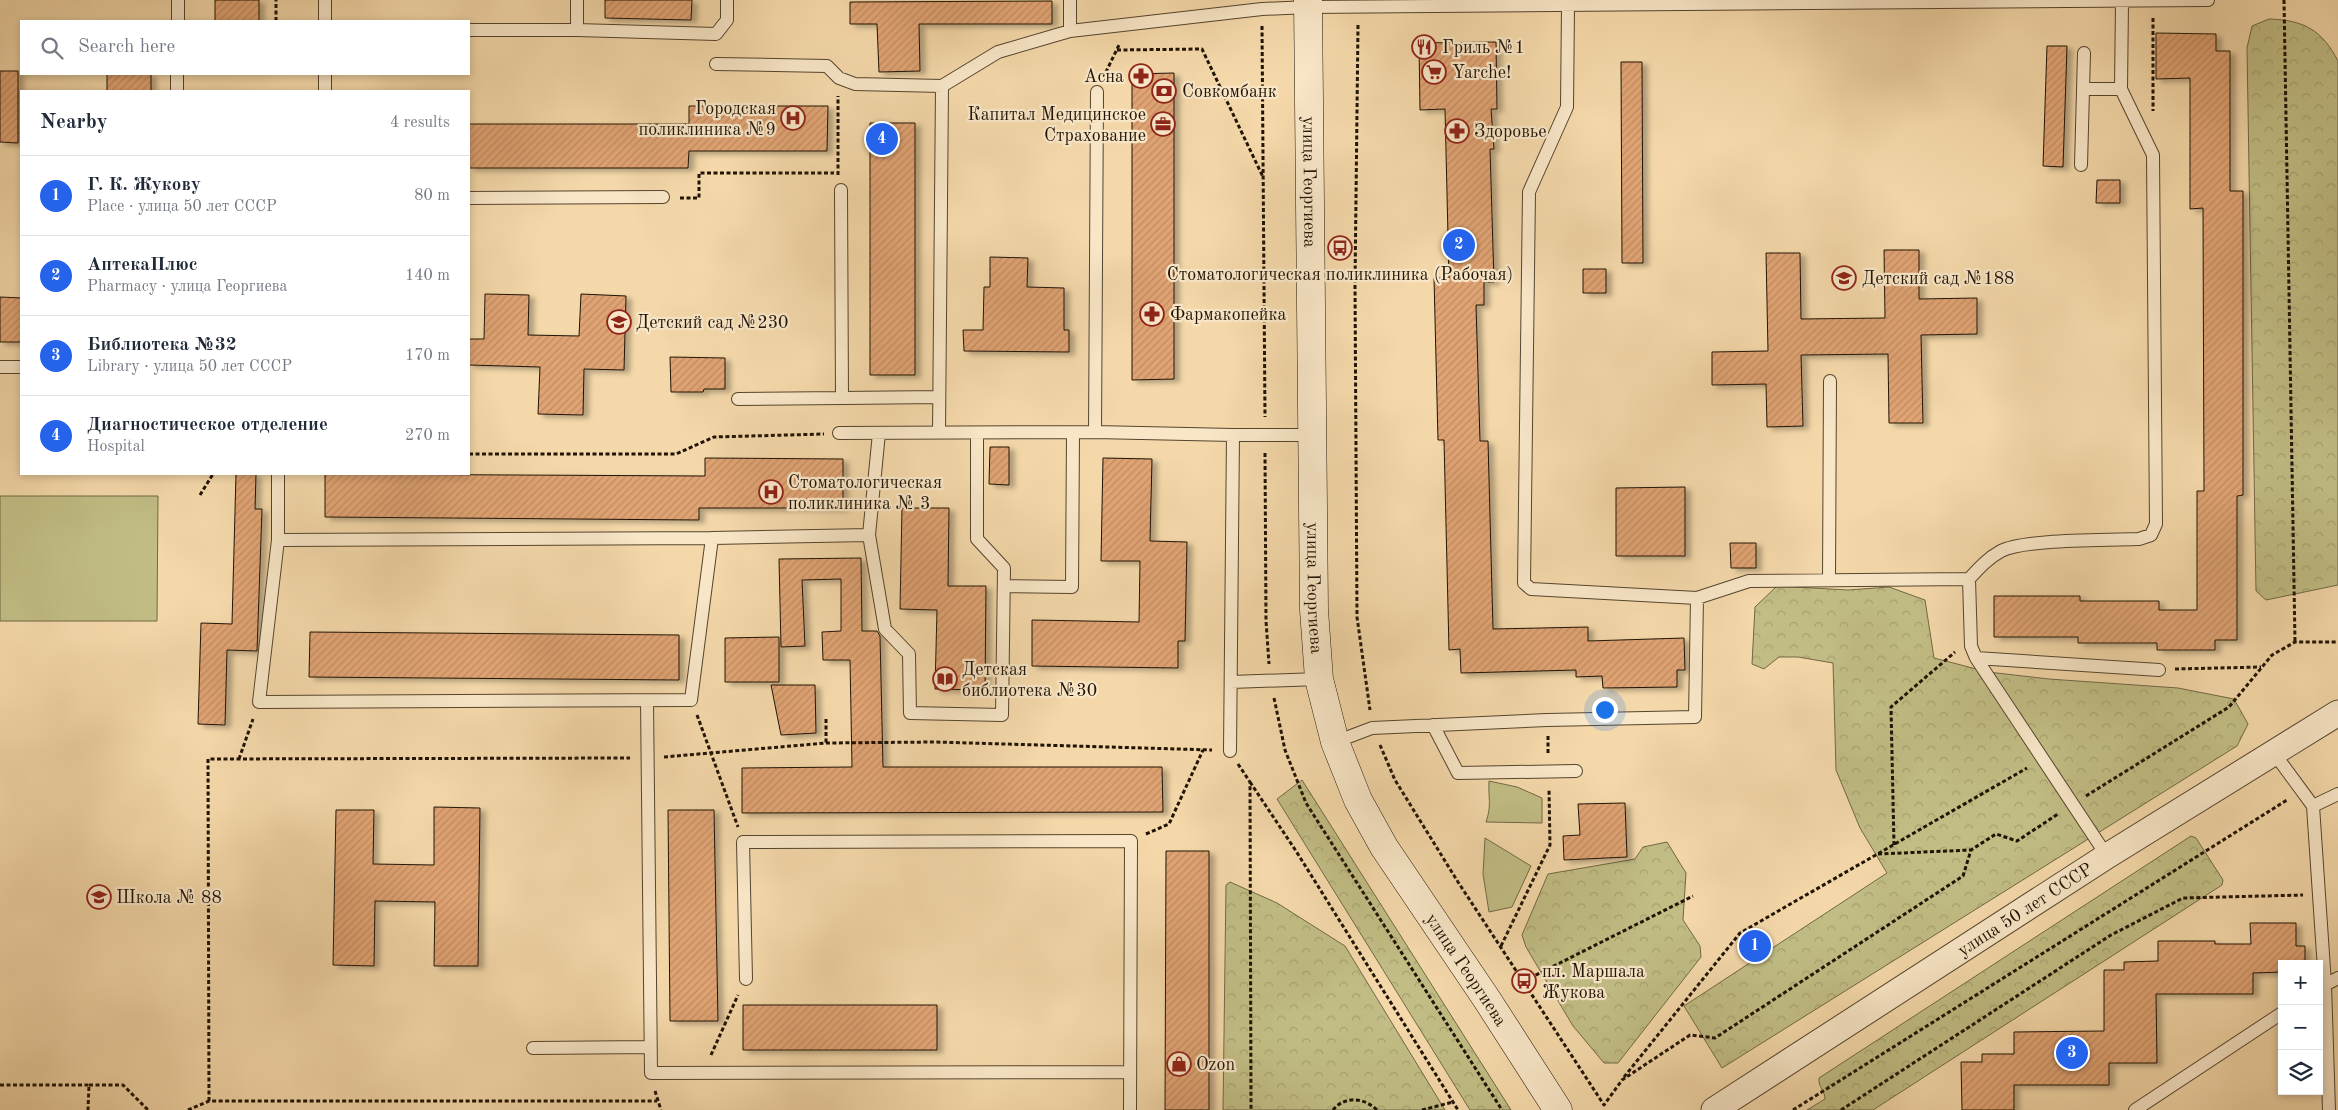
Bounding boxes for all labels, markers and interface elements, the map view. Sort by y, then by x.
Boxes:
search box [20,20,470,75]
icon: search [38,34,66,62]
restaurant icon: Гриль №1 [1411,34,1437,60]
text: Search here [78,38,175,57]
place label: Гриль №1 [1442,39,1525,57]
supermarket icon: Yarche! [1421,59,1447,85]
pharmacy icon: Асна [1128,63,1154,89]
place label: Yarche! [1452,64,1511,82]
place label: Асна [1084,68,1124,86]
bank icon: Совкомбанк [1151,78,1177,104]
place label: Совкомбанк [1182,83,1277,101]
place label: Городская поликлиника №9 [638,100,776,139]
hospital icon: Городская поликлиника №9 [780,105,806,131]
place label: Капитал Медицинское Страхование [968,106,1146,145]
office icon: Капитал Медицинское Страхование [1150,111,1176,137]
text: Nearby [40,112,108,133]
text: 4 results [390,115,450,131]
street label: улица Георгиева [1299,116,1318,248]
pharmacy icon: Здоровье [1444,118,1470,144]
pin: 4 [866,120,898,158]
place label: Здоровье [1474,123,1547,141]
text: Г. К. Жукову [87,176,201,195]
text: 1 [51,188,61,204]
text: 80 m [414,188,450,204]
text: Place · улица 50 лет СССР [87,199,277,215]
pin: 2 [1443,226,1475,264]
bus stop icon: Стоматологическая поликлиника (Рабочая) [1327,235,1353,261]
text: АптекаПлюс [87,256,198,275]
place label: Стоматологическая поликлиника (Рабочая) [1167,265,1513,284]
school or university icon: Детский сад №188 [1831,265,1857,291]
text: 2 [51,268,61,284]
text: 140 m [405,268,450,284]
place label: Детский сад №188 [1862,270,2015,288]
text: Pharmacy · улица Георгиева [87,279,287,295]
pharmacy icon: Фармакопейка [1139,301,1165,327]
place label: Фармакопейка [1170,306,1286,324]
school or university icon: Детский сад №230 [606,309,632,335]
place label: Детский сад №230 [636,314,789,332]
text: Библиотека №32 [87,336,237,355]
text: 3 [51,348,61,364]
text: 170 m [405,348,450,364]
text: Library · улица 50 лет СССР [87,359,292,375]
text: Диагностическое отделение [87,416,328,435]
text: 4 [51,428,61,444]
text: 270 m [405,428,450,444]
text: Hospital [87,439,145,455]
place label: Стоматологическая поликлиника № 3 [788,474,942,513]
hospital icon: Стоматологическая поликлиника № 3 [758,479,784,505]
street label: улица Георгиева [1303,522,1325,654]
place label: Детская библиотека №30 [962,661,1097,700]
library icon: Детская библиотека №30 [932,666,958,692]
your location [1592,697,1618,723]
street label: улица 50 лет СССР [1955,860,2096,960]
school or university icon: Школа № 88 [86,884,112,910]
place label: Школа № 88 [116,889,222,907]
street label: улица Георгиева [1422,910,1510,1030]
pin: 1 [1739,927,1771,965]
map controls [2278,960,2323,1095]
button: + [2278,960,2323,1005]
place label: пл. Маршала Жукова [1542,963,1645,1002]
bus stop icon: пл. Маршала Жукова [1511,968,1537,994]
button: − [2278,1005,2323,1050]
pin: 3 [2056,1034,2088,1072]
button: layers [2278,1050,2323,1095]
shop icon: Ozon [1166,1051,1192,1077]
place label: Ozon [1196,1056,1235,1074]

